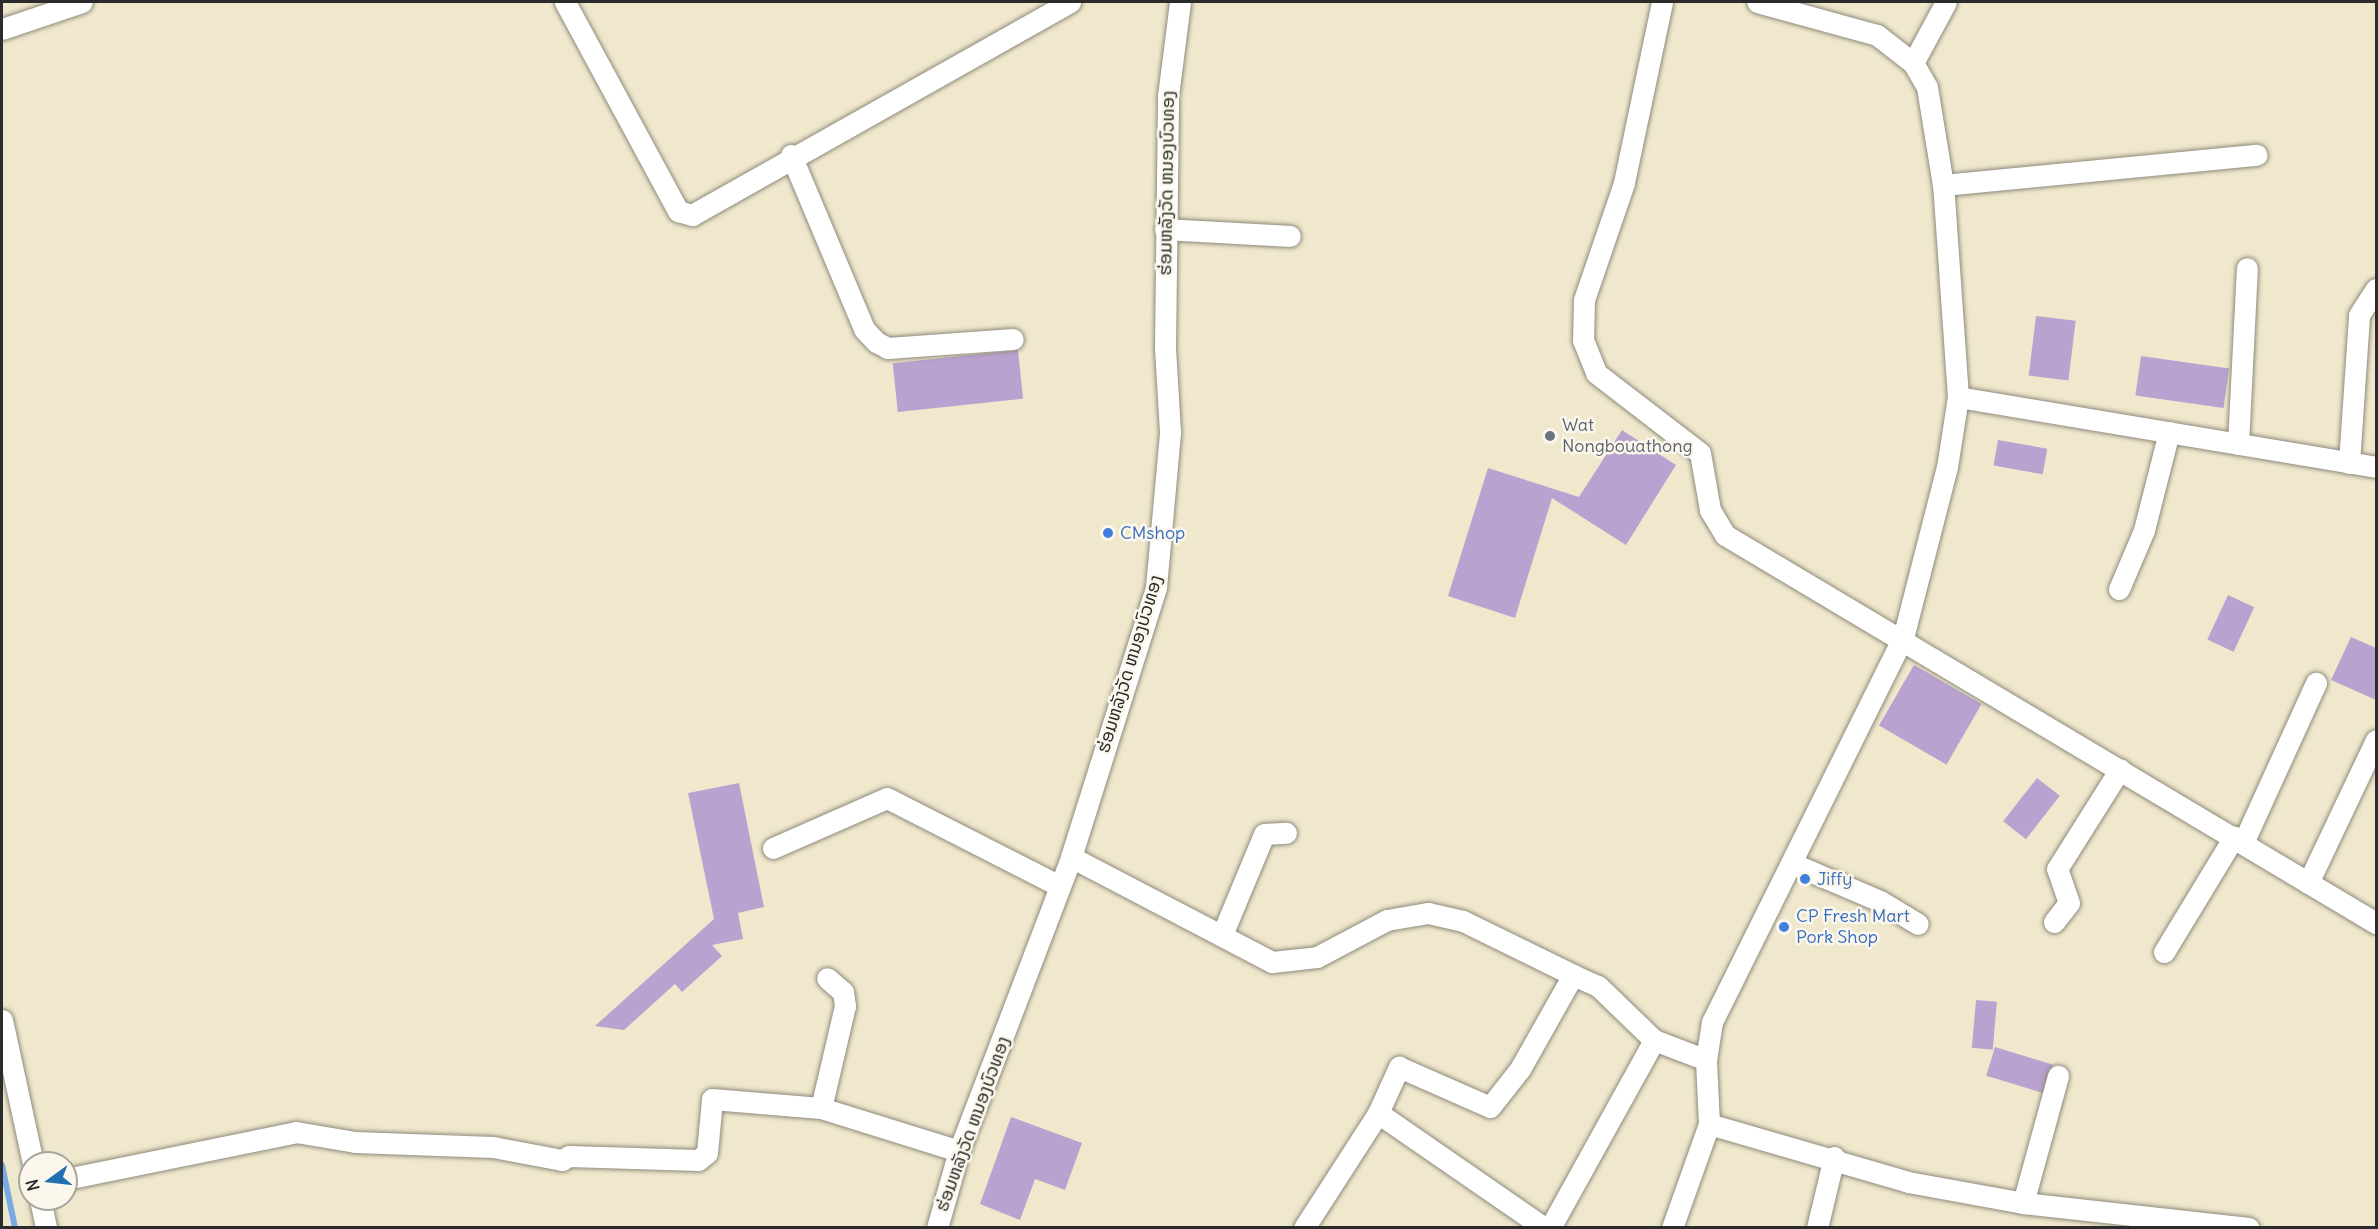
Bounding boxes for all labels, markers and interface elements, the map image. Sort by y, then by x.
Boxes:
street label: ຮ່ອມຫລັງວັດ ຫນອງບົວທອງ [1155,90,1179,276]
place label: Wat Nongbouathong [1562,415,1693,458]
marker: Wat Nongbouathong [1543,429,1557,443]
place label: CMshop [1120,522,1185,544]
marker: CMshop [1101,526,1115,540]
street label: ຮ່ອມຫລັງວັດ ຫນອງບົວທອງ [1093,572,1167,756]
place label: Jiffy [1817,868,1852,890]
marker: Jiffy [1798,872,1812,886]
place label: CP Fresh Mart Pork Shop [1796,906,1910,948]
marker: CP Fresh Mart Pork Shop [1777,920,1791,934]
street label: ຮ່ອມຫລັງວັດ ຫນອງບົວທອງ [931,1033,1015,1215]
north arrow [18,1151,78,1211]
text: N [21,1177,44,1193]

